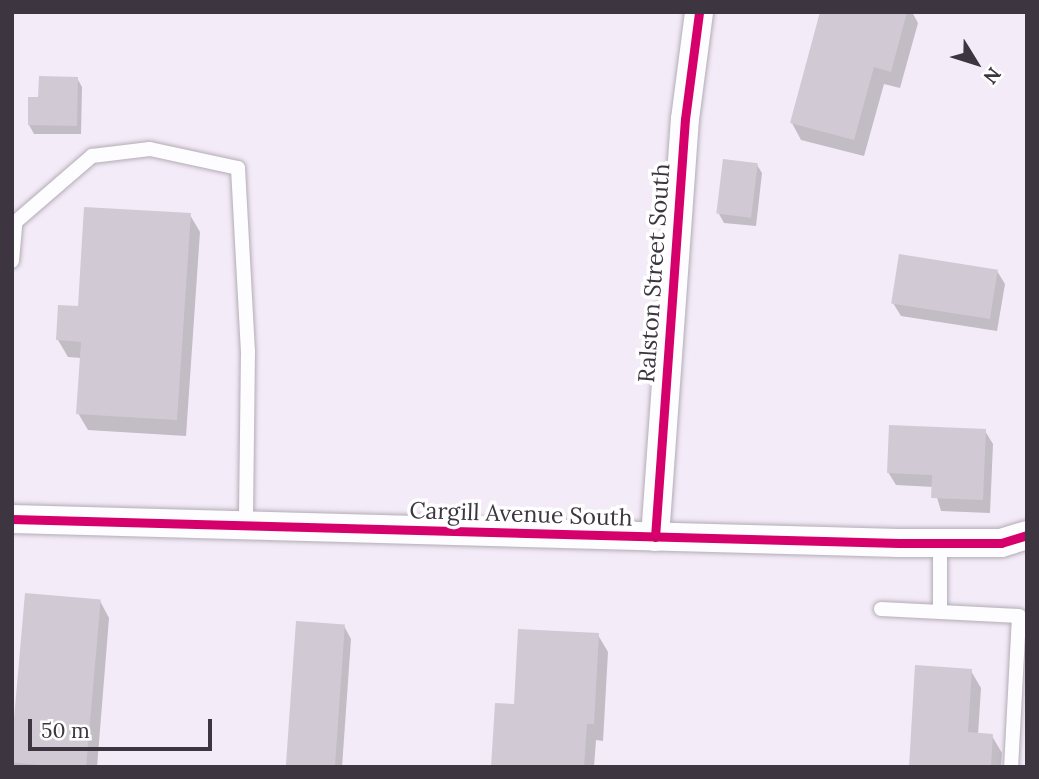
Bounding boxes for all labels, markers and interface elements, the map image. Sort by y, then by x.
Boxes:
north arrow [941,28,1011,98]
text: N [979,63,1007,89]
street label: Ralston Street South [633,162,675,384]
street label: Cargill Avenue South [409,496,633,532]
scale bar [32,706,215,750]
text: 50 m [41,717,90,744]

